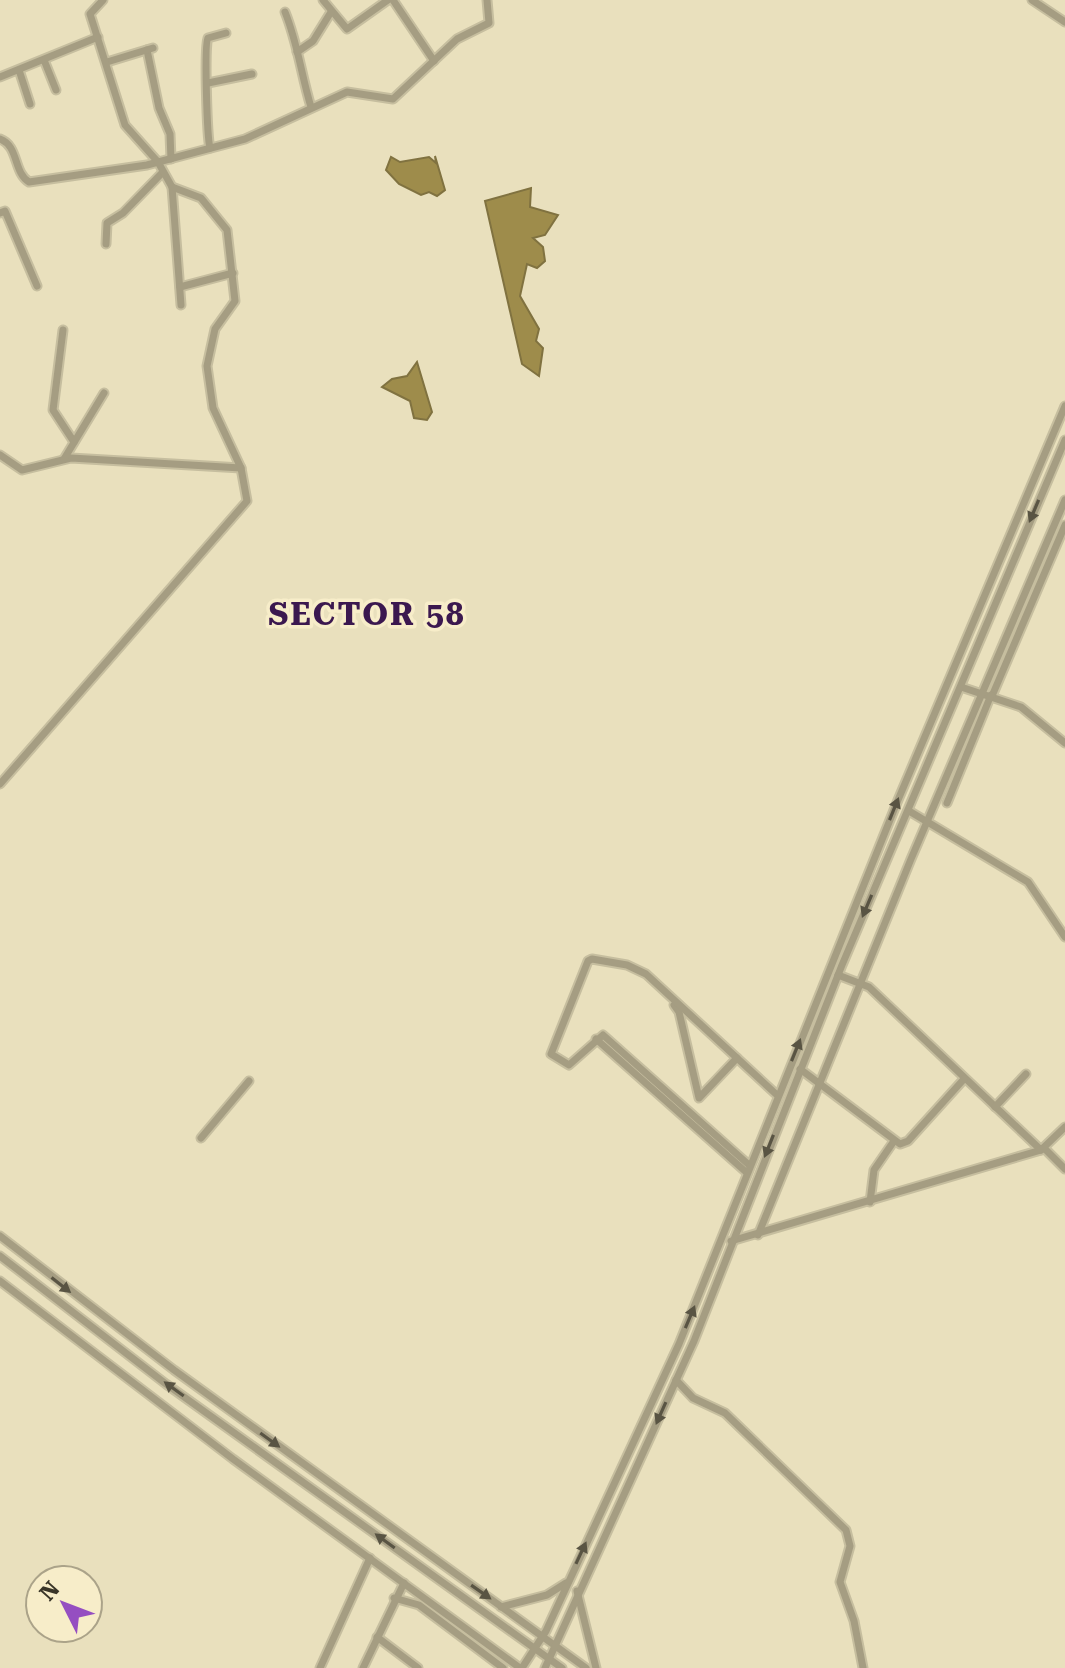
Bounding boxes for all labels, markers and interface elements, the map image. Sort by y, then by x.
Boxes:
one-way arrow [1027,499,1040,523]
district label: SECTOR 58 [268,595,466,633]
one-way arrow [888,797,901,821]
one-way arrow [861,894,874,917]
one-way arrow [790,1038,803,1062]
one-way arrow [762,1134,775,1158]
one-way arrow [51,1276,71,1293]
one-way arrow [683,1305,696,1329]
one-way arrow [163,1382,184,1398]
one-way arrow [654,1401,668,1425]
one-way arrow [260,1431,280,1447]
one-way arrow [374,1534,395,1549]
one-way arrow [574,1542,588,1565]
north arrow [24,1564,104,1644]
text: N [35,1576,65,1606]
one-way arrow [470,1584,491,1599]

